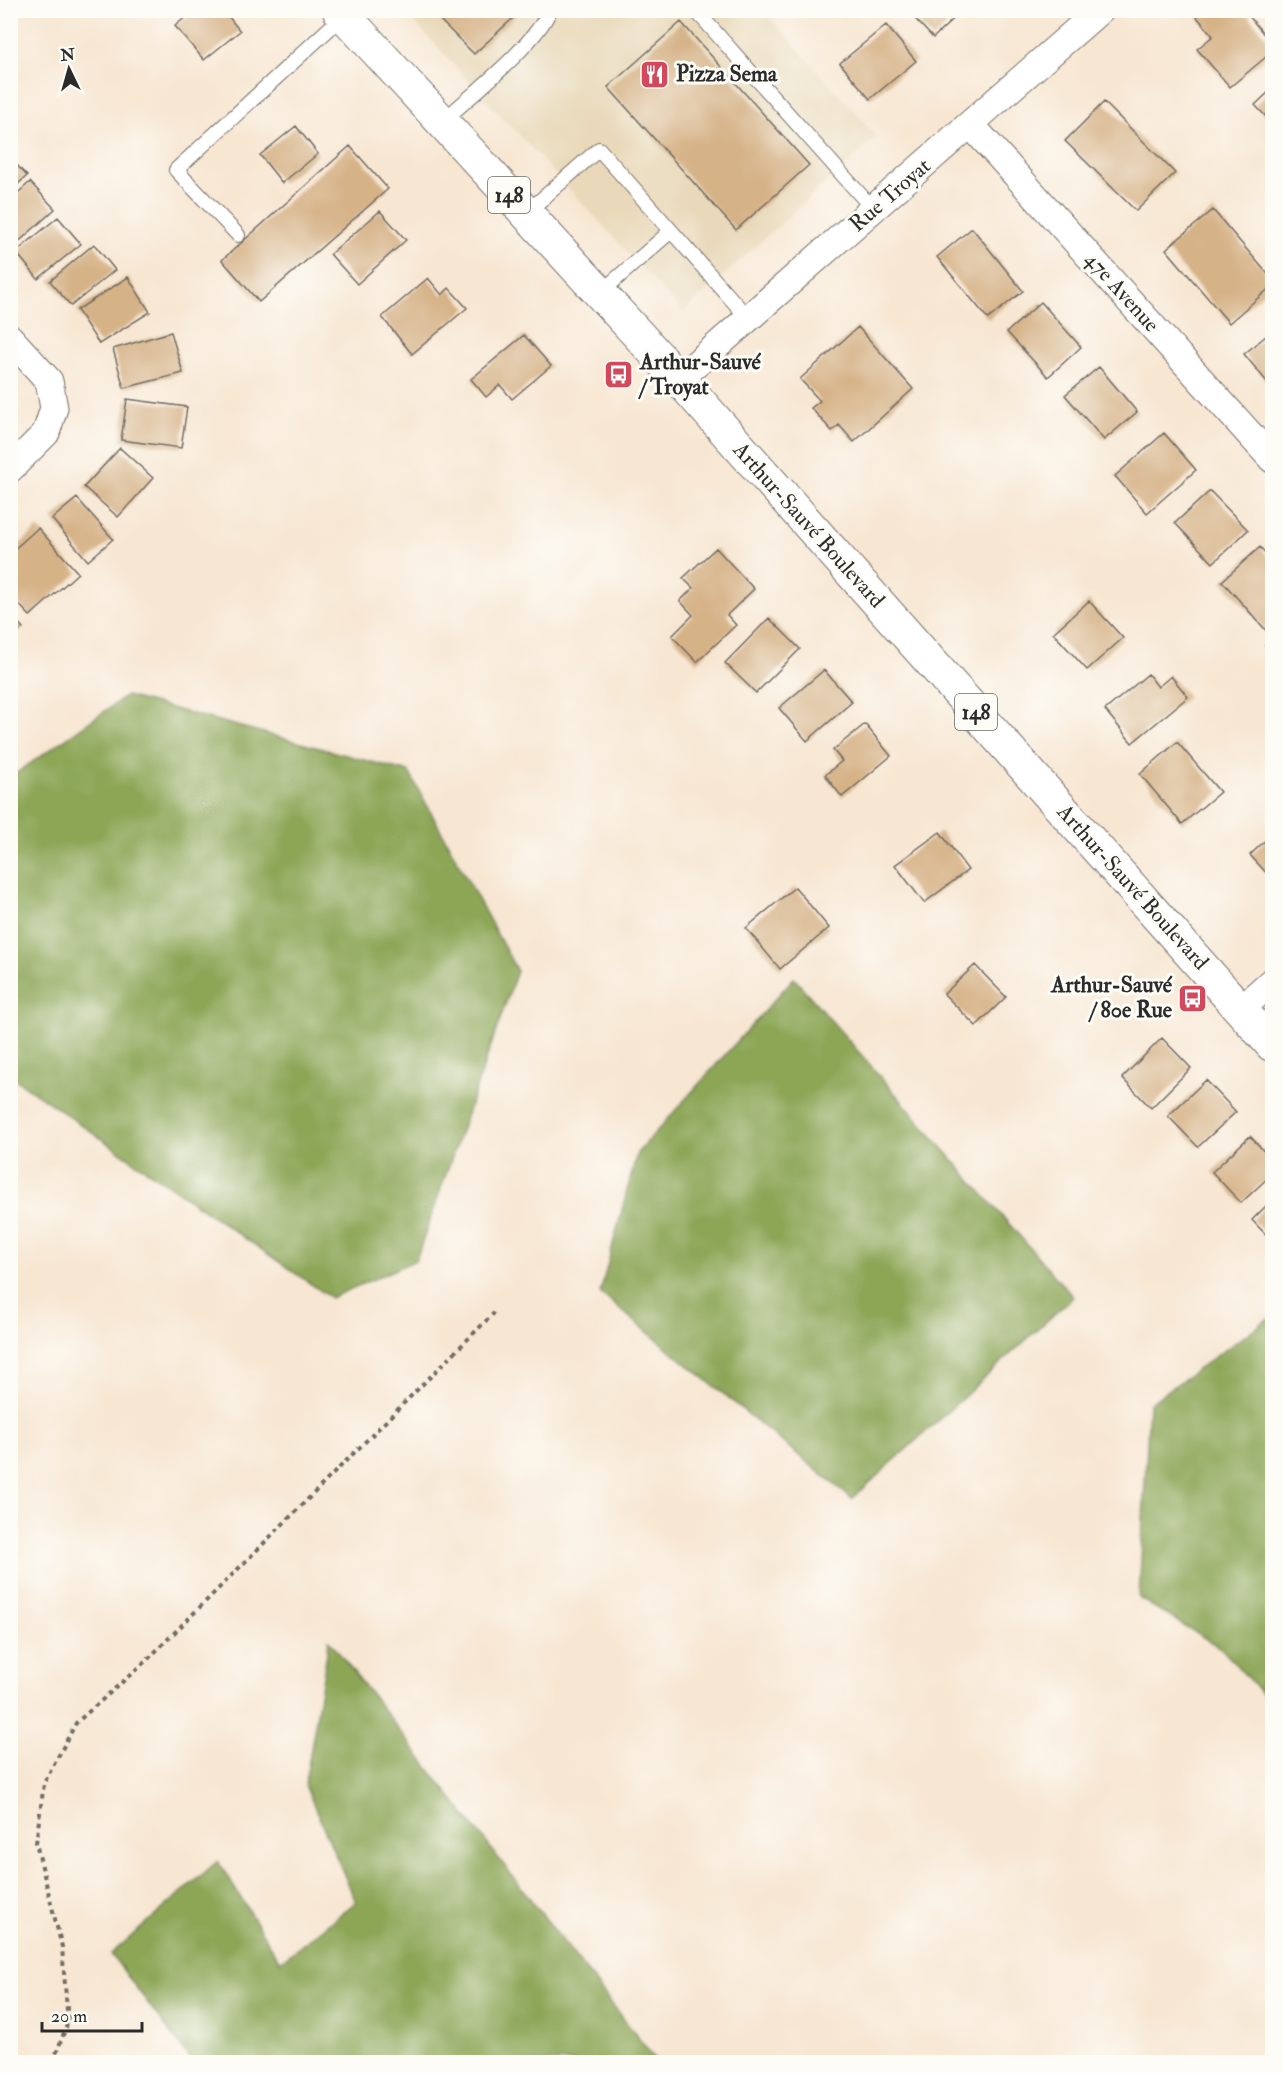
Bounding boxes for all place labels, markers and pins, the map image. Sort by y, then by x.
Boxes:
restaurant icon: Pizza Sema [639,58,671,90]
place label: Pizza Sema [676,60,778,88]
place label: Arthur-Sauvé / Troyat [638,348,762,402]
bus stop icon: Arthur-Sauvé / Troyat [603,359,635,391]
place label: Arthur-Sauvé / 80e Rue [1050,971,1173,1024]
bus stop icon: Arthur-Sauvé / 80e Rue [1177,982,1209,1014]

